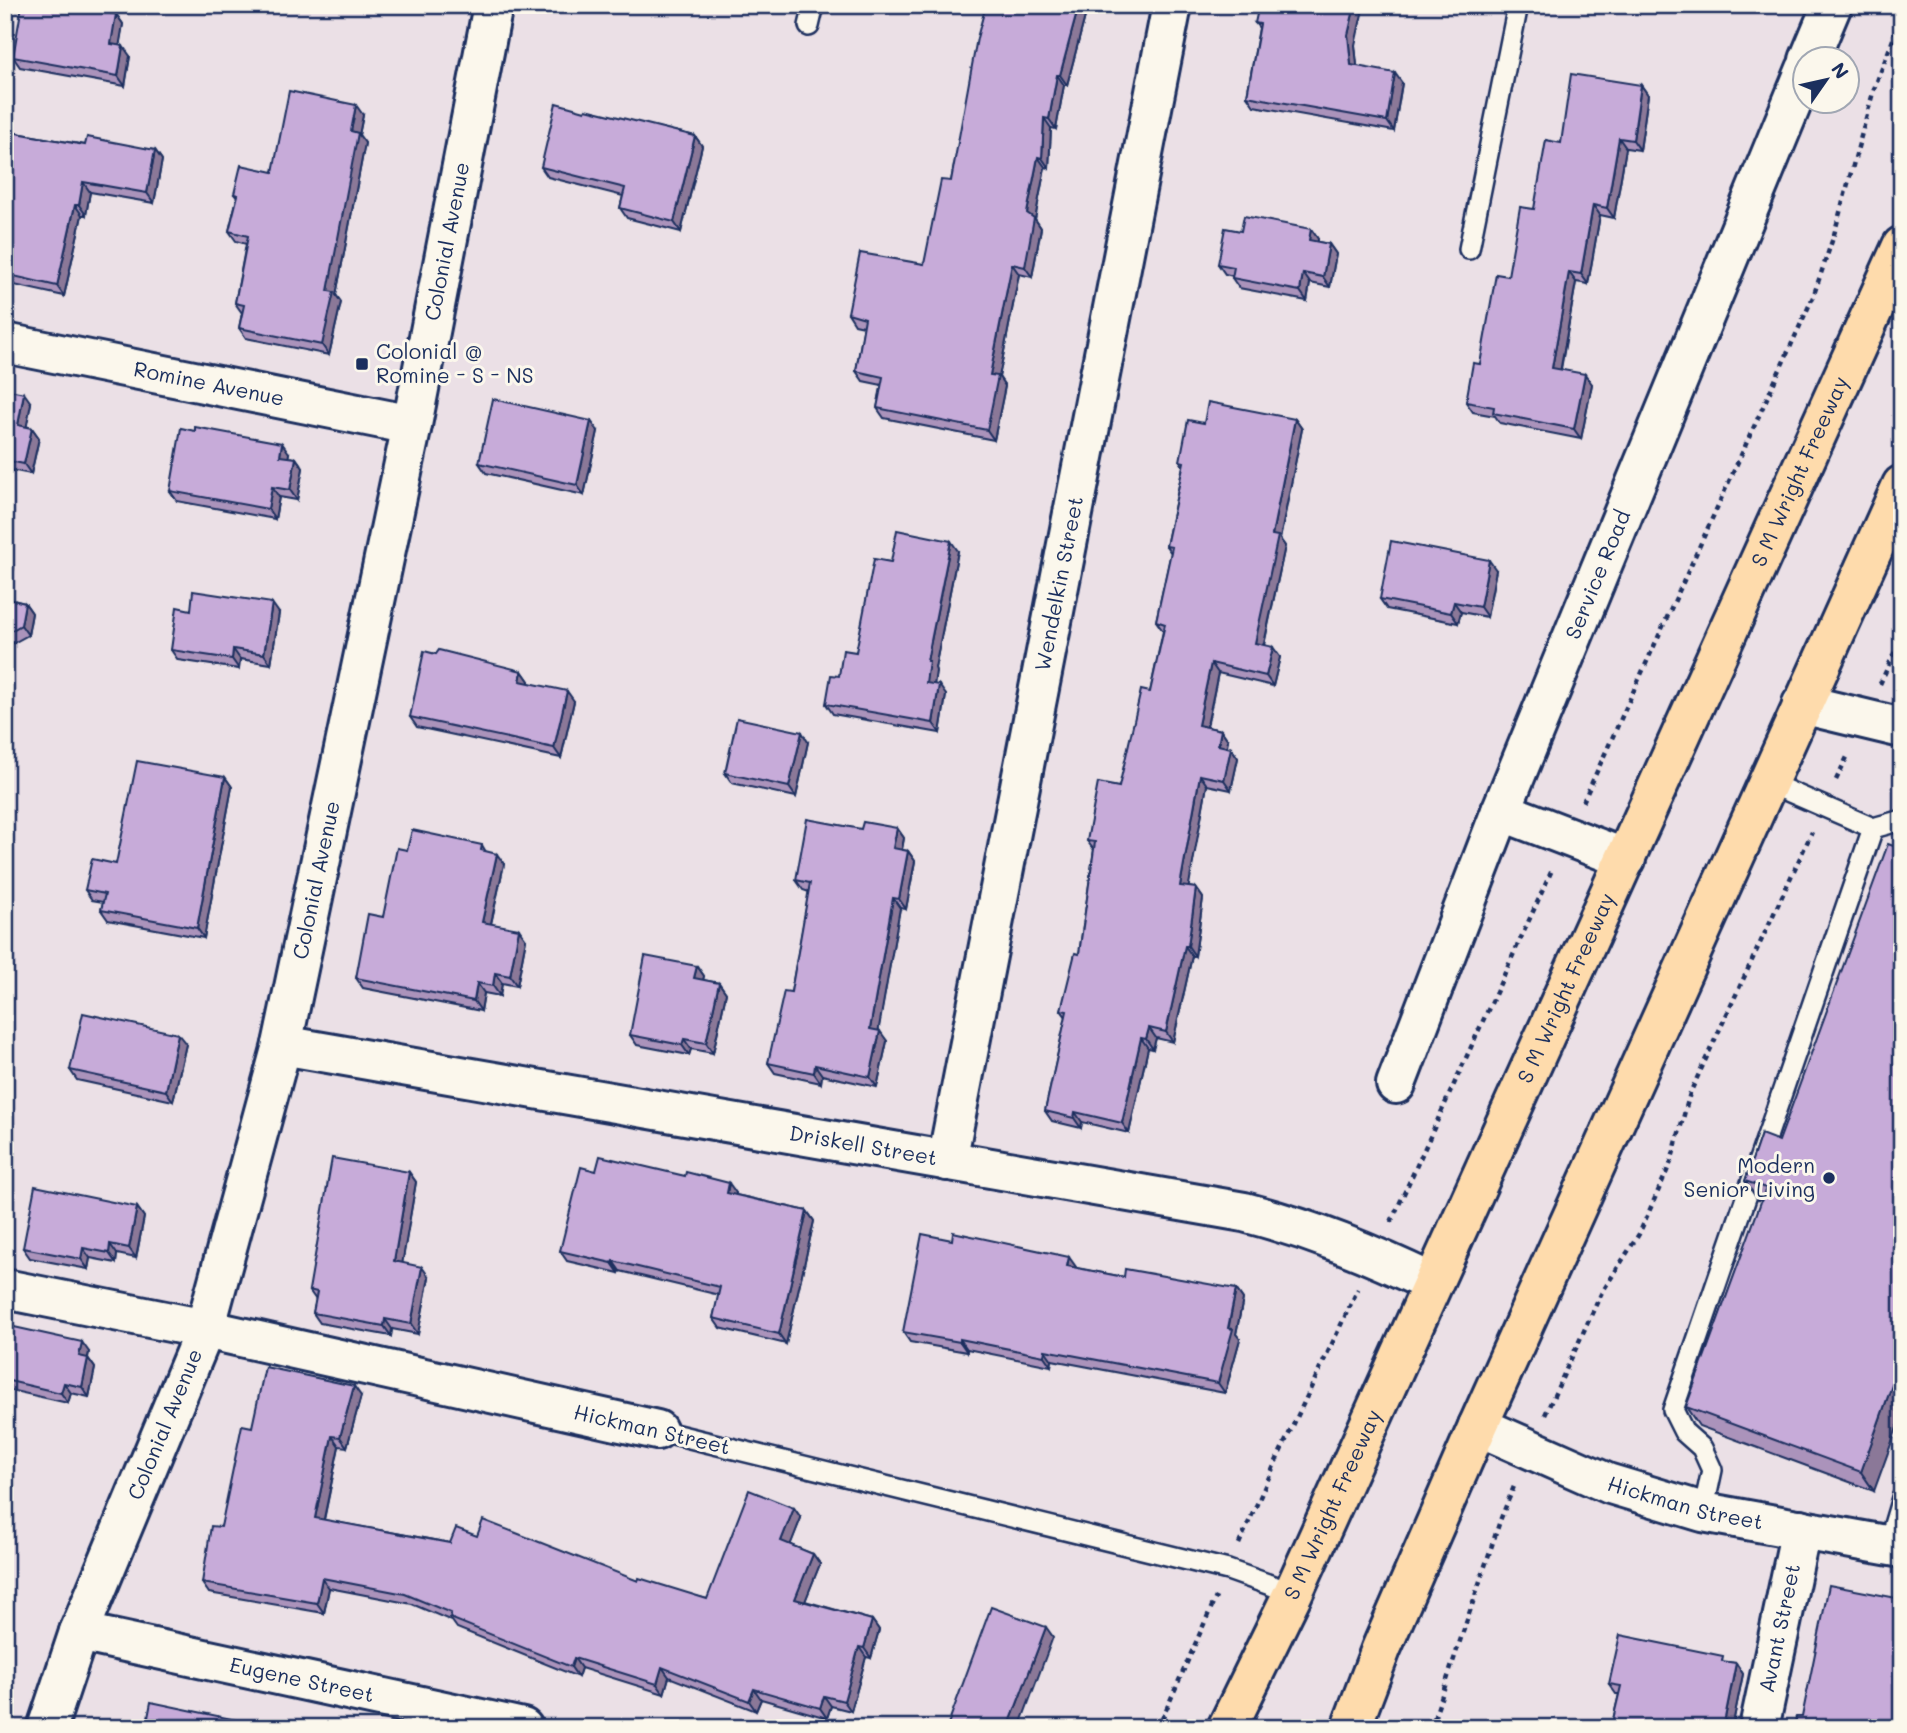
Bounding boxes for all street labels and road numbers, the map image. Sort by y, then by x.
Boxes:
street label: Colonial Avenue [417,160,474,323]
street label: Romine Avenue [131,354,287,411]
street label: S M Wright Freeway [1744,371,1853,570]
street label: Wendelkin Street [1028,494,1088,673]
street label: Service Road [1558,505,1635,643]
street label: Colonial Avenue [285,798,345,961]
street label: S M Wright Freeway [1510,888,1620,1087]
street label: Driskell Street [787,1118,940,1171]
street label: Colonial Avenue [121,1344,207,1503]
street label: Hickman Street [571,1397,733,1460]
street label: S M Wright Freeway [1277,1405,1386,1604]
street label: Hickman Street [1604,1469,1765,1535]
street label: Avant Street [1752,1561,1805,1695]
street label: Eugene Street [227,1650,377,1707]

